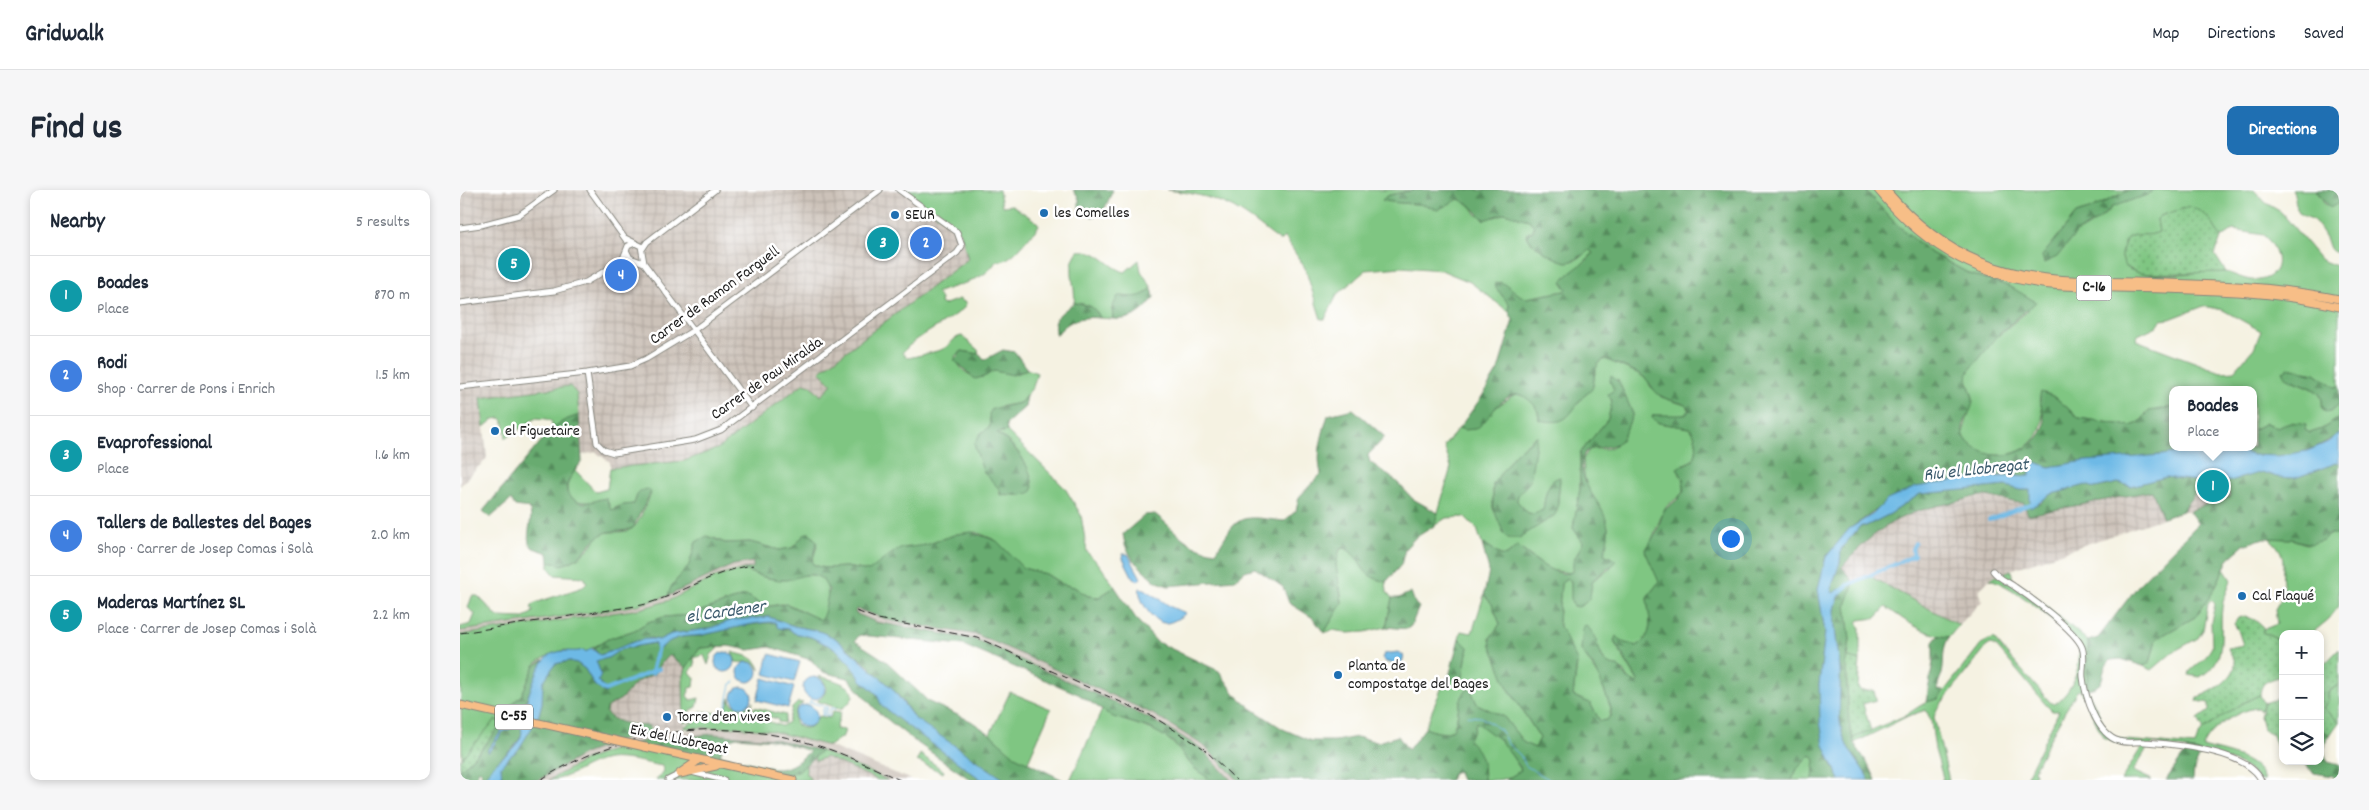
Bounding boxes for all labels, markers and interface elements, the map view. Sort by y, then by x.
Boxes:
text: Gridwalk [25,18,104,52]
text: Map [2152,22,2179,47]
text: Directions [2207,22,2276,47]
text: Saved [2304,22,2344,47]
text: Find us [30,105,122,155]
button: Directions [2227,106,2339,155]
place label: les Comelles [1054,202,1130,225]
place label: SEUR [905,204,935,227]
marker: les Comelles [1038,207,1050,219]
text: Nearby [50,208,105,238]
marker: SEUR [889,209,901,221]
text: 5 results [356,211,410,234]
pin: 3 [867,224,899,262]
pin: 2 [910,224,942,262]
street label: Carrer de Ramon Farguell [645,241,785,351]
pin: 5 [498,245,530,283]
pin: 4 [605,256,637,294]
text: Boades [97,271,149,298]
road number: C-16 [2076,276,2112,300]
text: 1 [64,284,68,307]
text: 870 m [374,284,410,307]
text: Place [97,298,129,321]
street label: Carrer de Pau Miralda [706,331,828,426]
text: Rodi [97,351,127,378]
text: 2 [63,364,70,387]
text: 1.5 km [375,364,410,387]
text: Shop · Carrer de Pons i Enrich [97,378,275,401]
popup [2169,386,2257,451]
text: Boades [2187,394,2239,421]
place label: el Figuetaire [505,420,580,443]
text: Place [2187,421,2219,444]
marker: el Figuetaire [489,425,501,437]
text: Evaprofessional [97,431,212,458]
text: 3 [62,444,70,467]
text: 1.6 km [375,444,410,467]
water label: Riu el Llobregat [1922,453,2032,489]
text: Place [97,458,129,481]
pin: 1 [2197,467,2229,505]
text: Tallers de Ballestes del Bages [97,511,312,538]
text: 4 [63,524,69,547]
text: 2.0 km [370,524,410,547]
your location [1718,526,1744,552]
text: Shop · Carrer de Josep Comas i Solà [97,538,313,561]
place label: Cal Flaqué [2252,585,2314,608]
marker: Cal Flaqué [2236,590,2248,602]
text: Maderas Martínez SL [97,591,245,618]
water label: el Cardener [685,595,769,631]
text: 5 [62,604,70,627]
text: 2.2 km [372,604,410,627]
text: Place · Carrer de Josep Comas i Solà [97,618,316,641]
map controls [2279,630,2324,765]
button: + [2279,630,2324,675]
place label: Planta de compostatge del Bages [1348,655,1489,696]
marker: Planta de compostatge del Bages [1332,669,1344,681]
button: − [2279,675,2324,720]
road number: C-55 [495,704,533,730]
place label: Torre d'en vives [677,706,771,729]
marker: Torre d'en vives [661,711,673,723]
street label: Eix del Llobregat [628,718,730,762]
button: layers [2279,720,2324,765]

